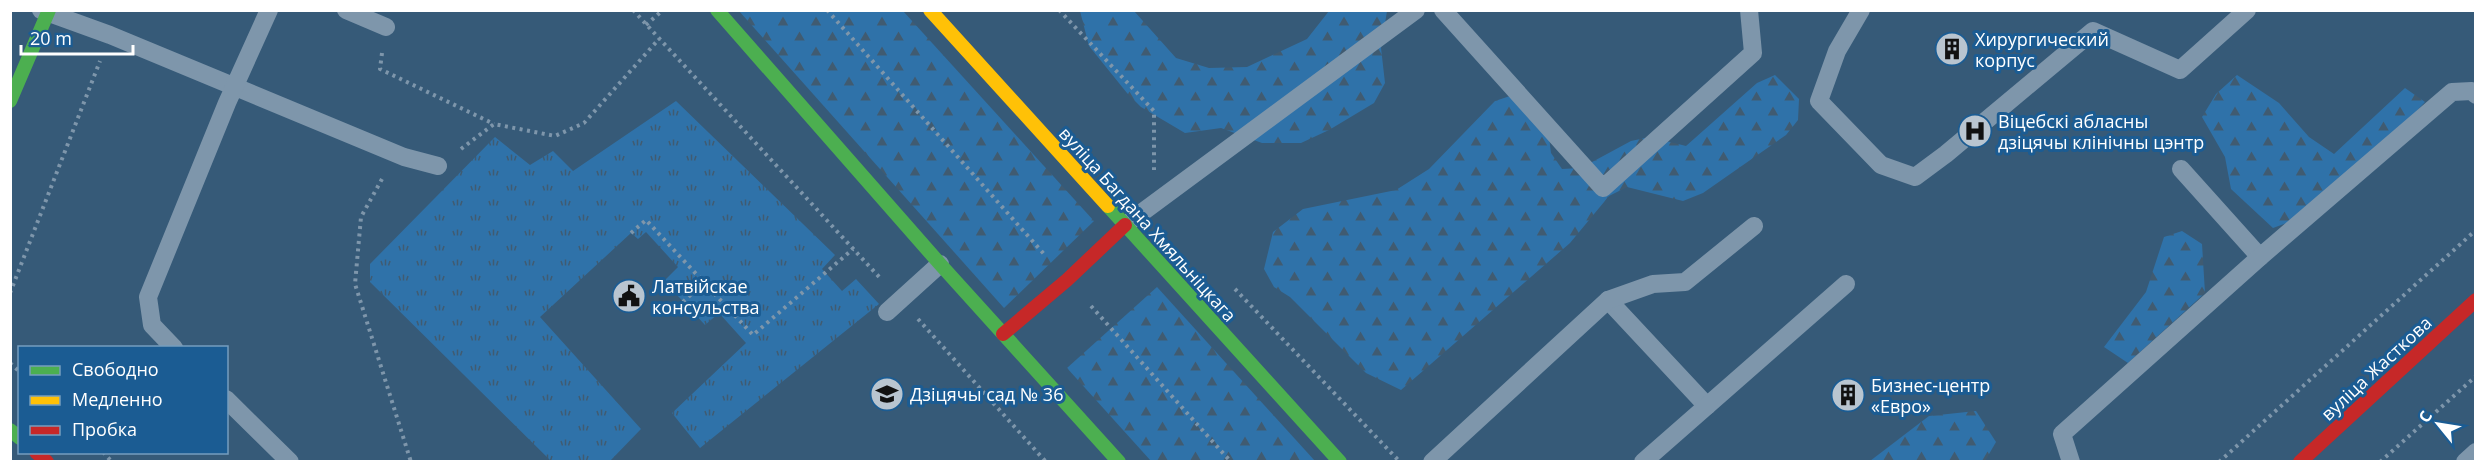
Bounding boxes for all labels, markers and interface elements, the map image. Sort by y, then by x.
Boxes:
scale bar [21,18,134,56]
text: 20 m [30,26,72,50]
place label: Хирургический корпус [1975,27,2109,72]
building icon: Хирургический корпус [1934,31,1970,67]
place label: Віцебскі абласны дзіцячы клінічны цэнтр [1998,109,2204,154]
hospital icon: Віцебскі абласны дзіцячы клінічны цэнтр [1957,113,1993,149]
street label: вуліца Багдана Хмяльніцкага [1054,122,1242,326]
place label: Латвійскае консульства [652,274,760,319]
public building icon: Латвійскае консульства [611,278,647,314]
street label: вуліца Жасткова [2316,311,2436,425]
legend [18,346,228,454]
text: Свободно [72,357,159,381]
place label: Бизнес-центр «Евро» [1871,373,1990,418]
school or university icon: Дзіцячы сад № 36 [869,376,905,412]
building icon: Бизнес-центр «Евро» [1830,377,1866,413]
place label: Дзіцячы сад № 36 [910,382,1063,406]
text: Медленно [72,387,163,411]
north arrow [2408,394,2468,454]
text: С [2413,407,2437,426]
text: Пробка [72,417,137,441]

